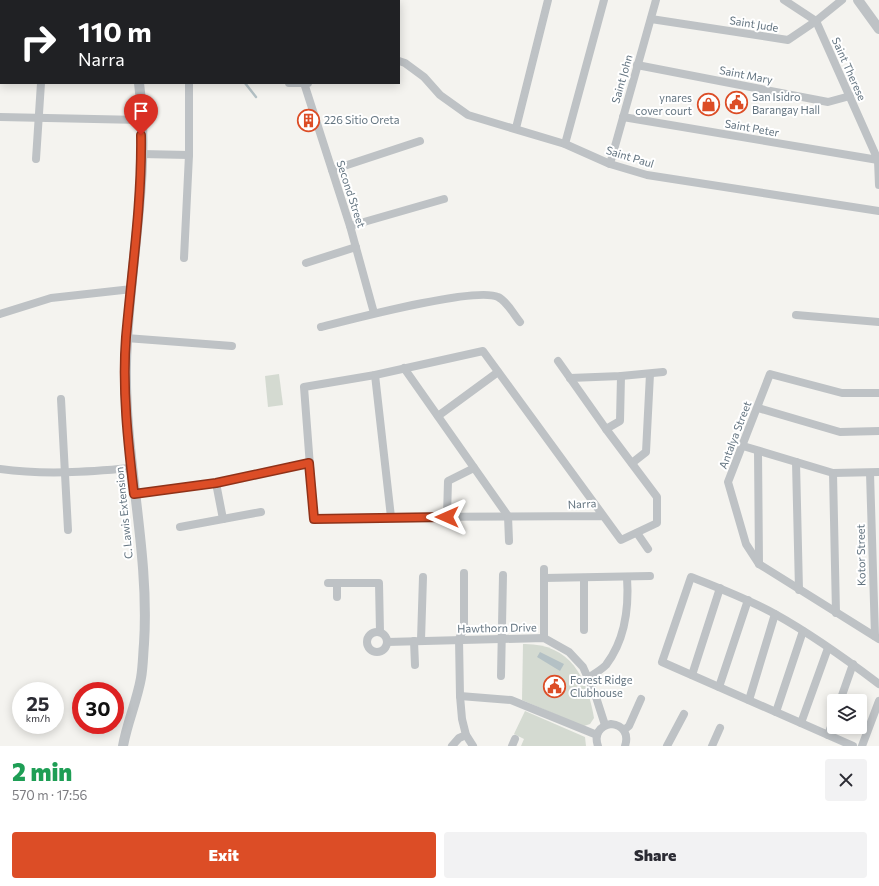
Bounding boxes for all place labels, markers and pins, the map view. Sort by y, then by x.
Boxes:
public building icon: San Isidro Barangay Hall [723,90,749,116]
place label: San Isidro Barangay Hall [752,90,820,116]
place label: ynares cover court [635,91,692,117]
shop icon: ynares cover court [695,91,721,117]
pin [124,94,158,135]
building icon: 226 Sitio Oreta [295,107,321,133]
place label: 226 Sitio Oreta [324,113,399,126]
public building icon: Forest Ridge Clubhouse [541,673,567,699]
place label: Forest Ridge Clubhouse [570,673,633,699]

